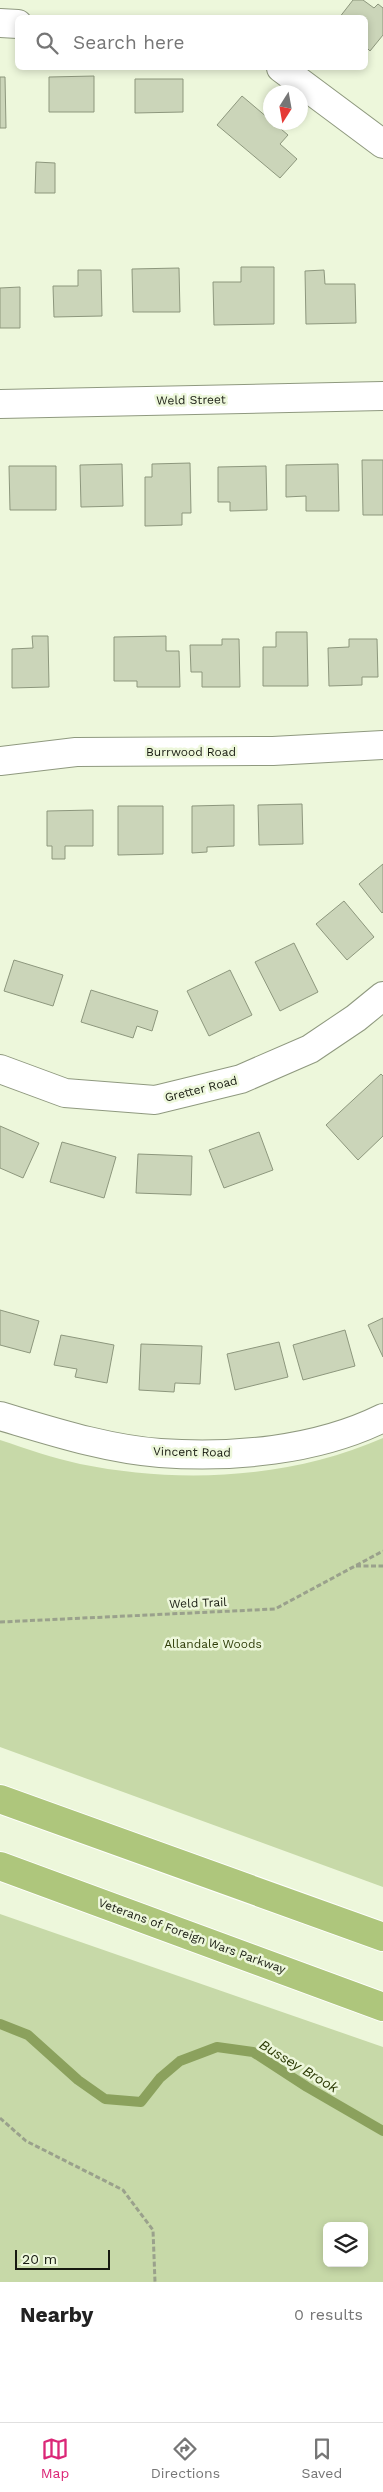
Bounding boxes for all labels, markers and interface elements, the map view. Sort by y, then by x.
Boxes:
search box [15,15,368,70]
icon: search [33,29,61,57]
text: Search here [73,31,184,54]
north arrow [263,85,308,130]
street label: Weld Street [156,392,226,408]
street label: Burrwood Road [146,745,236,759]
street label: Gretter Road [163,1073,239,1105]
street label: Vincent Road [153,1444,231,1460]
street label: Weld Trail [169,1595,227,1611]
park label: Allandale Woods [164,1637,262,1651]
street label: Veterans of Foreign Wars Parkway [96,1896,288,1977]
water label: Bussey Brook [257,2036,342,2096]
map controls [323,2222,368,2267]
button: layers [323,2222,368,2267]
scale bar [15,2247,110,2270]
text: 20 m [22,2251,57,2267]
text: Nearby [20,2302,93,2327]
text: 0 results [294,2305,363,2324]
tab: Map [41,2435,69,2481]
tab: Directions [151,2435,220,2481]
tab: Saved [302,2435,342,2481]

